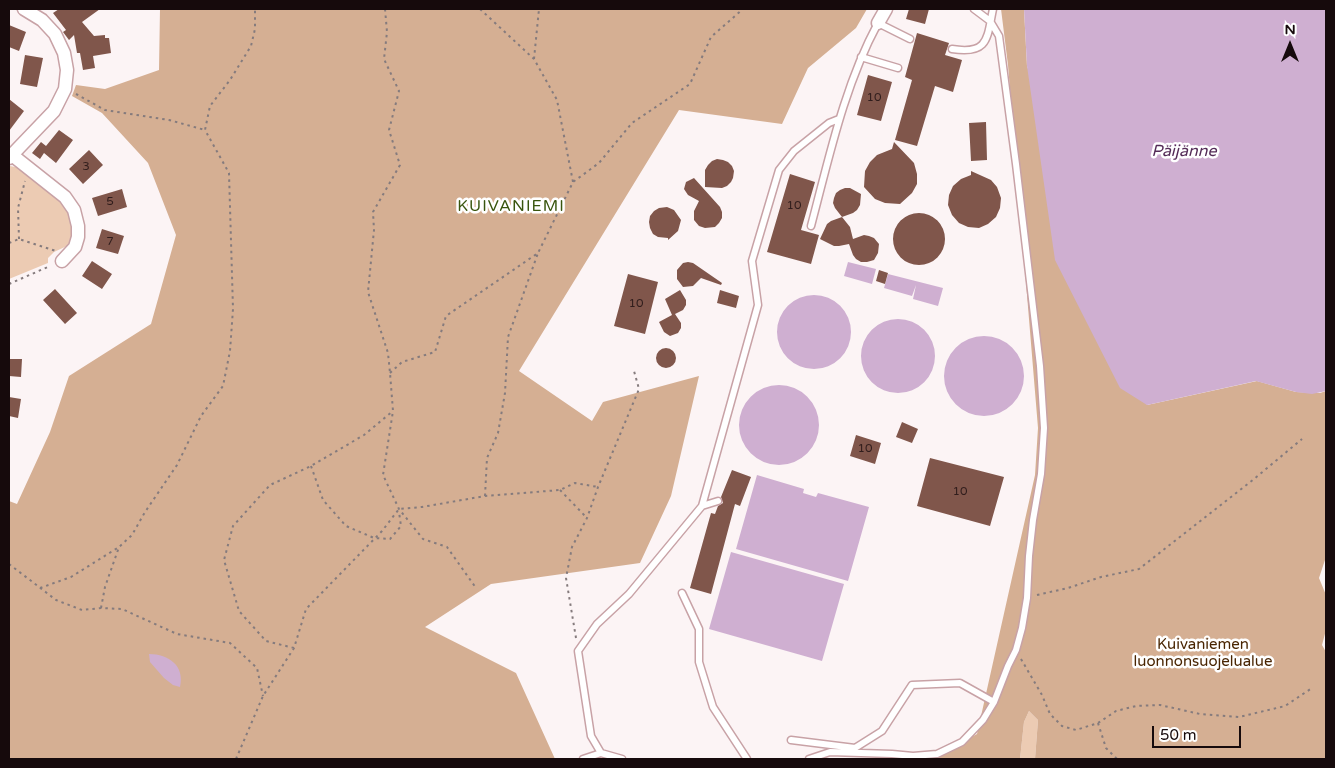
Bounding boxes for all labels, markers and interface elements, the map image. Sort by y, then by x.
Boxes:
north arrow [1265,20,1315,70]
text: N [1284,21,1296,38]
house number: 10 [866,91,882,105]
water label: Päijänne [1152,142,1216,162]
house number: 3 [82,160,90,174]
house number: 5 [106,195,114,209]
district label: KUIVANIEMI [456,197,566,217]
house number: 10 [786,199,802,213]
house number: 7 [106,235,114,249]
house number: 10 [628,297,644,311]
house number: 10 [857,442,873,456]
house number: 10 [952,485,968,499]
park label: Kuivaniemen luonnonsuojelualue [1134,636,1272,671]
scale bar [1155,716,1244,748]
text: 50 m [1160,726,1197,744]

